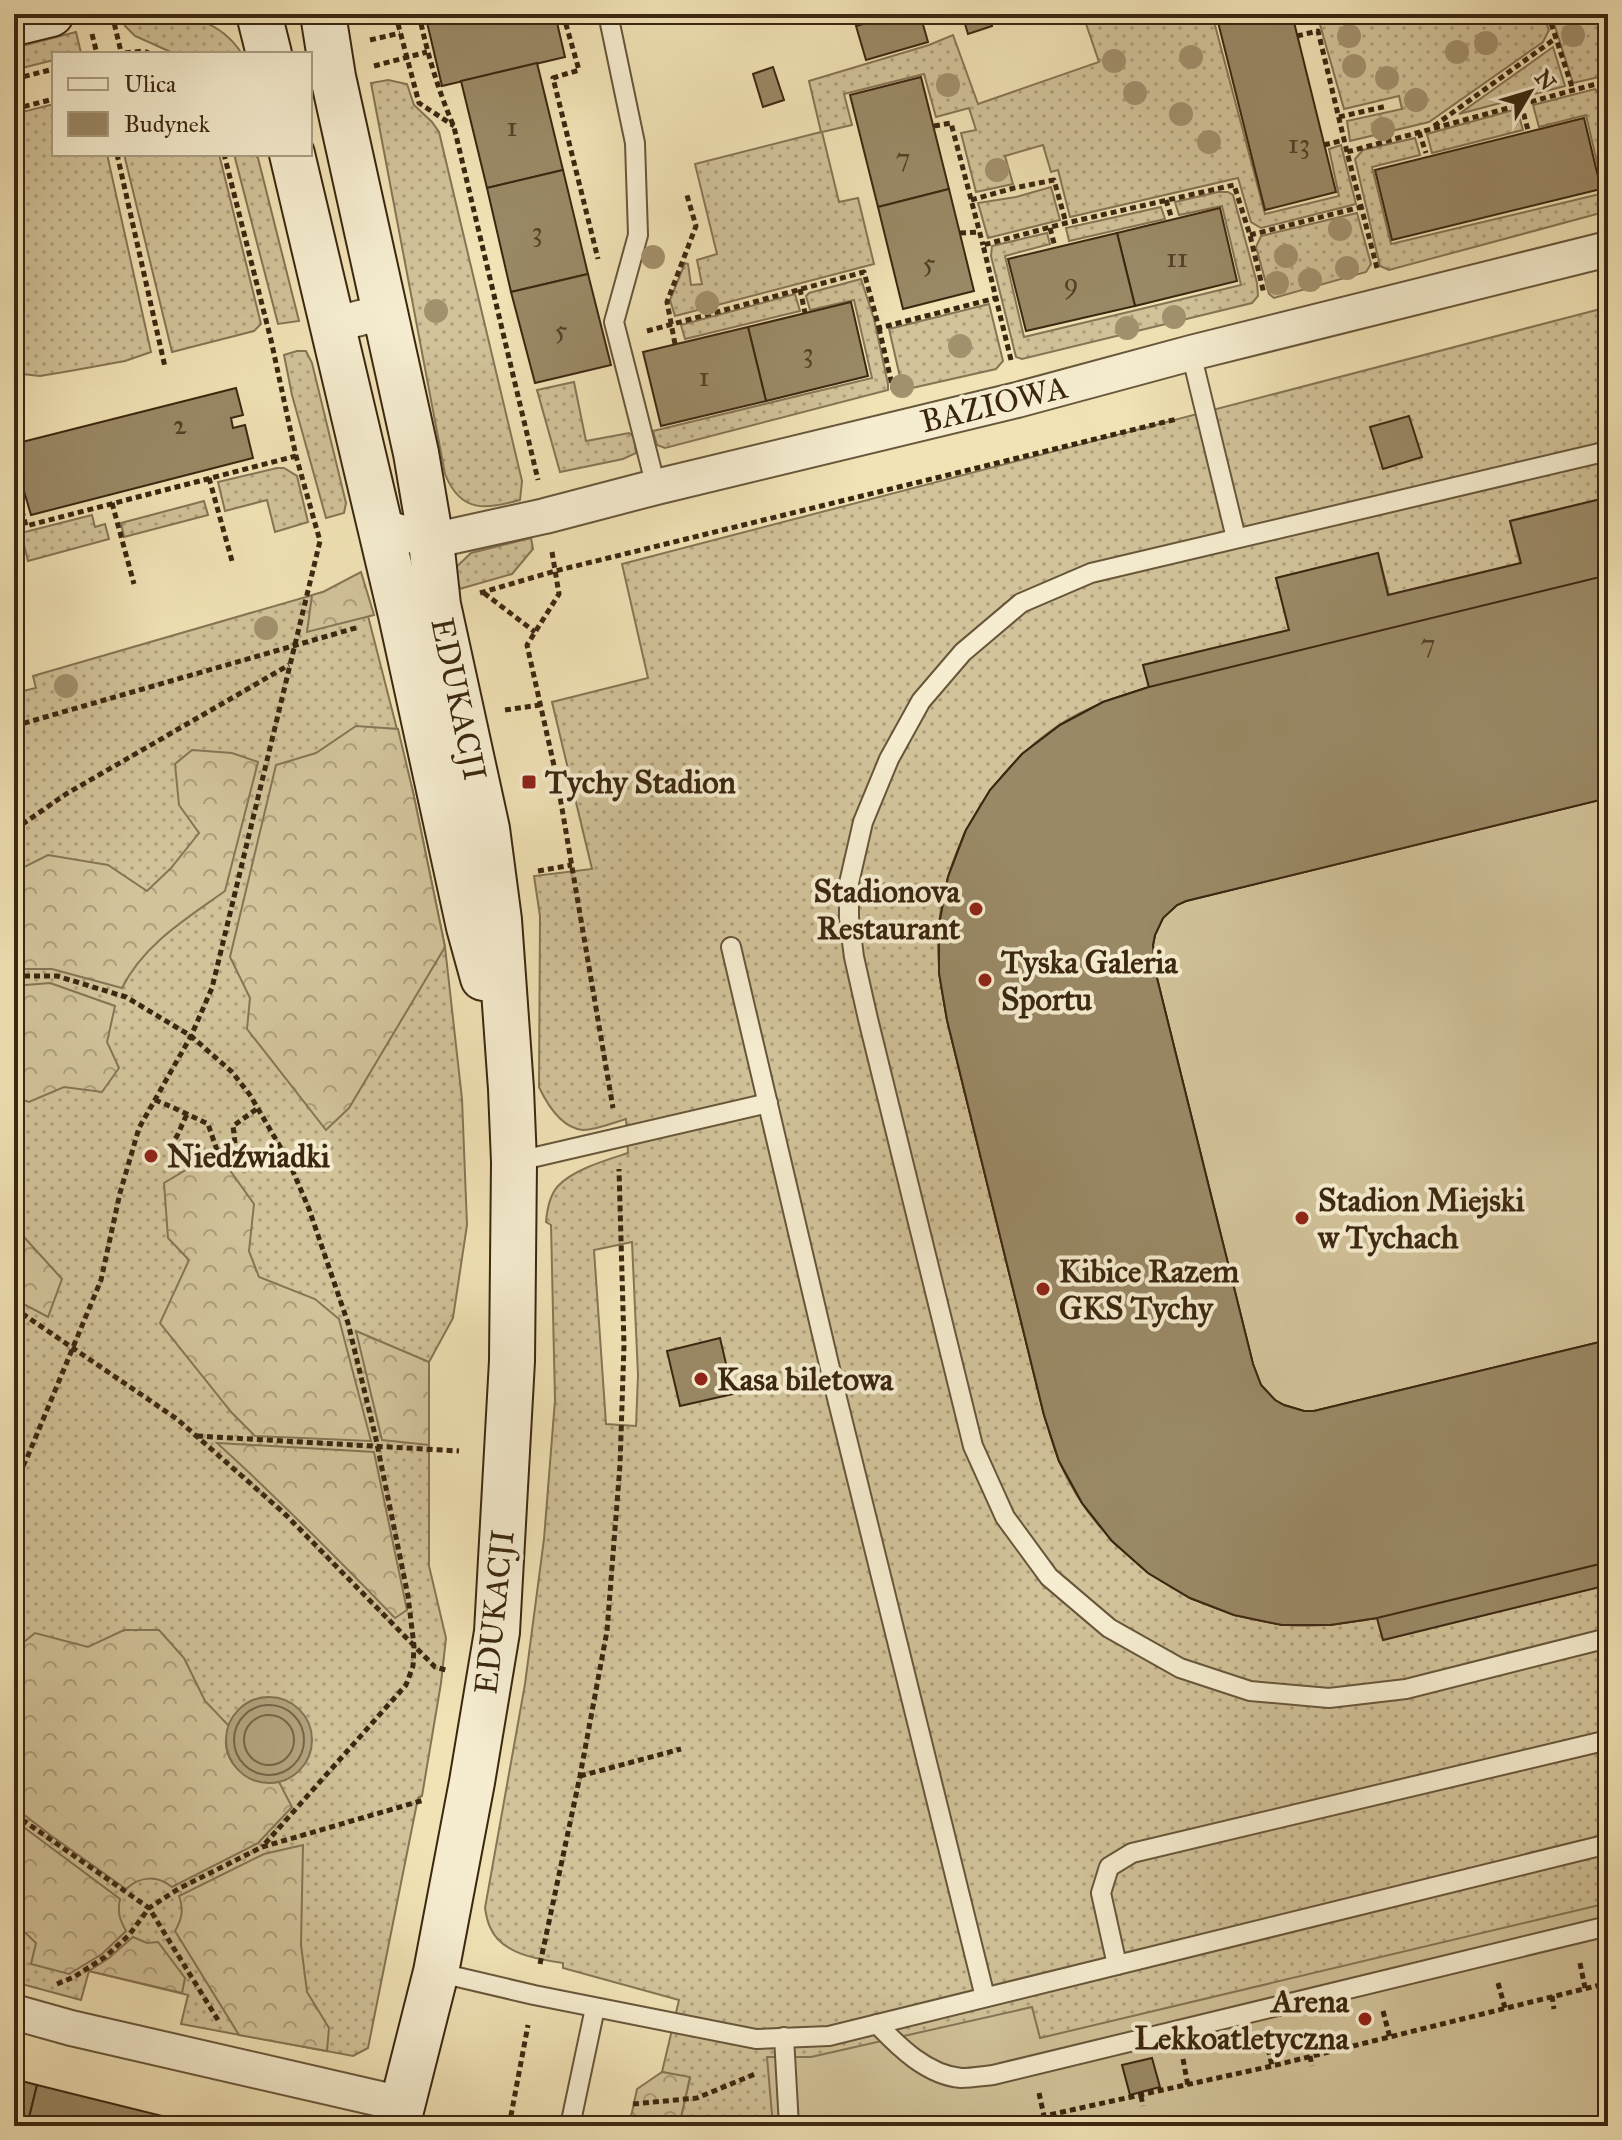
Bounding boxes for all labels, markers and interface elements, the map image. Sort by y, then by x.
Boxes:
legend [52,52,312,156]
north arrow [1490,52,1570,132]
text: N [1529,64,1562,96]
text: Ulica [124,69,177,99]
text: Budynek [124,109,211,139]
house number: 1 [506,109,518,144]
house number: 13 [1288,126,1310,161]
house number: 7 [896,140,910,175]
house number: 3 [531,214,543,249]
house number: 11 [1166,240,1188,275]
house number: 5 [922,245,936,280]
house number: 9 [1063,265,1079,300]
house number: 5 [554,312,568,347]
house number: 3 [802,335,814,370]
house number: 1 [698,359,710,394]
street label: BAZIOWA [916,367,1072,442]
house number: 2 [173,407,187,442]
street label: EDUKACJI [422,614,495,784]
house number: 7 [1421,626,1435,661]
place label: Tychy Stadion [545,763,737,802]
marker: Tychy Stadion [520,773,538,791]
place label: Stadionova Restaurant [813,872,961,948]
marker: Stadionova Restaurant [967,900,985,918]
place label: Tyska Galeria Sportu [1001,943,1179,1019]
marker: Tyska Galeria Sportu [976,971,994,989]
place label: Niedźwiadki [167,1137,330,1176]
marker: Niedźwiadki [142,1147,160,1165]
place label: Stadion Miejski w Tychach [1317,1181,1525,1257]
marker: Stadion Miejski w Tychach [1293,1209,1311,1227]
place label: Kibice Razem GKS Tychy [1059,1252,1239,1328]
marker: Kibice Razem GKS Tychy [1034,1280,1052,1298]
place label: Kasa biletowa [717,1360,895,1399]
marker: Kasa biletowa [692,1370,710,1388]
street label: EDUKACJI [466,1528,523,1696]
place label: Arena Lekkoatletyczna [1134,1982,1350,2058]
marker: Arena Lekkoatletyczna [1356,2010,1374,2028]

